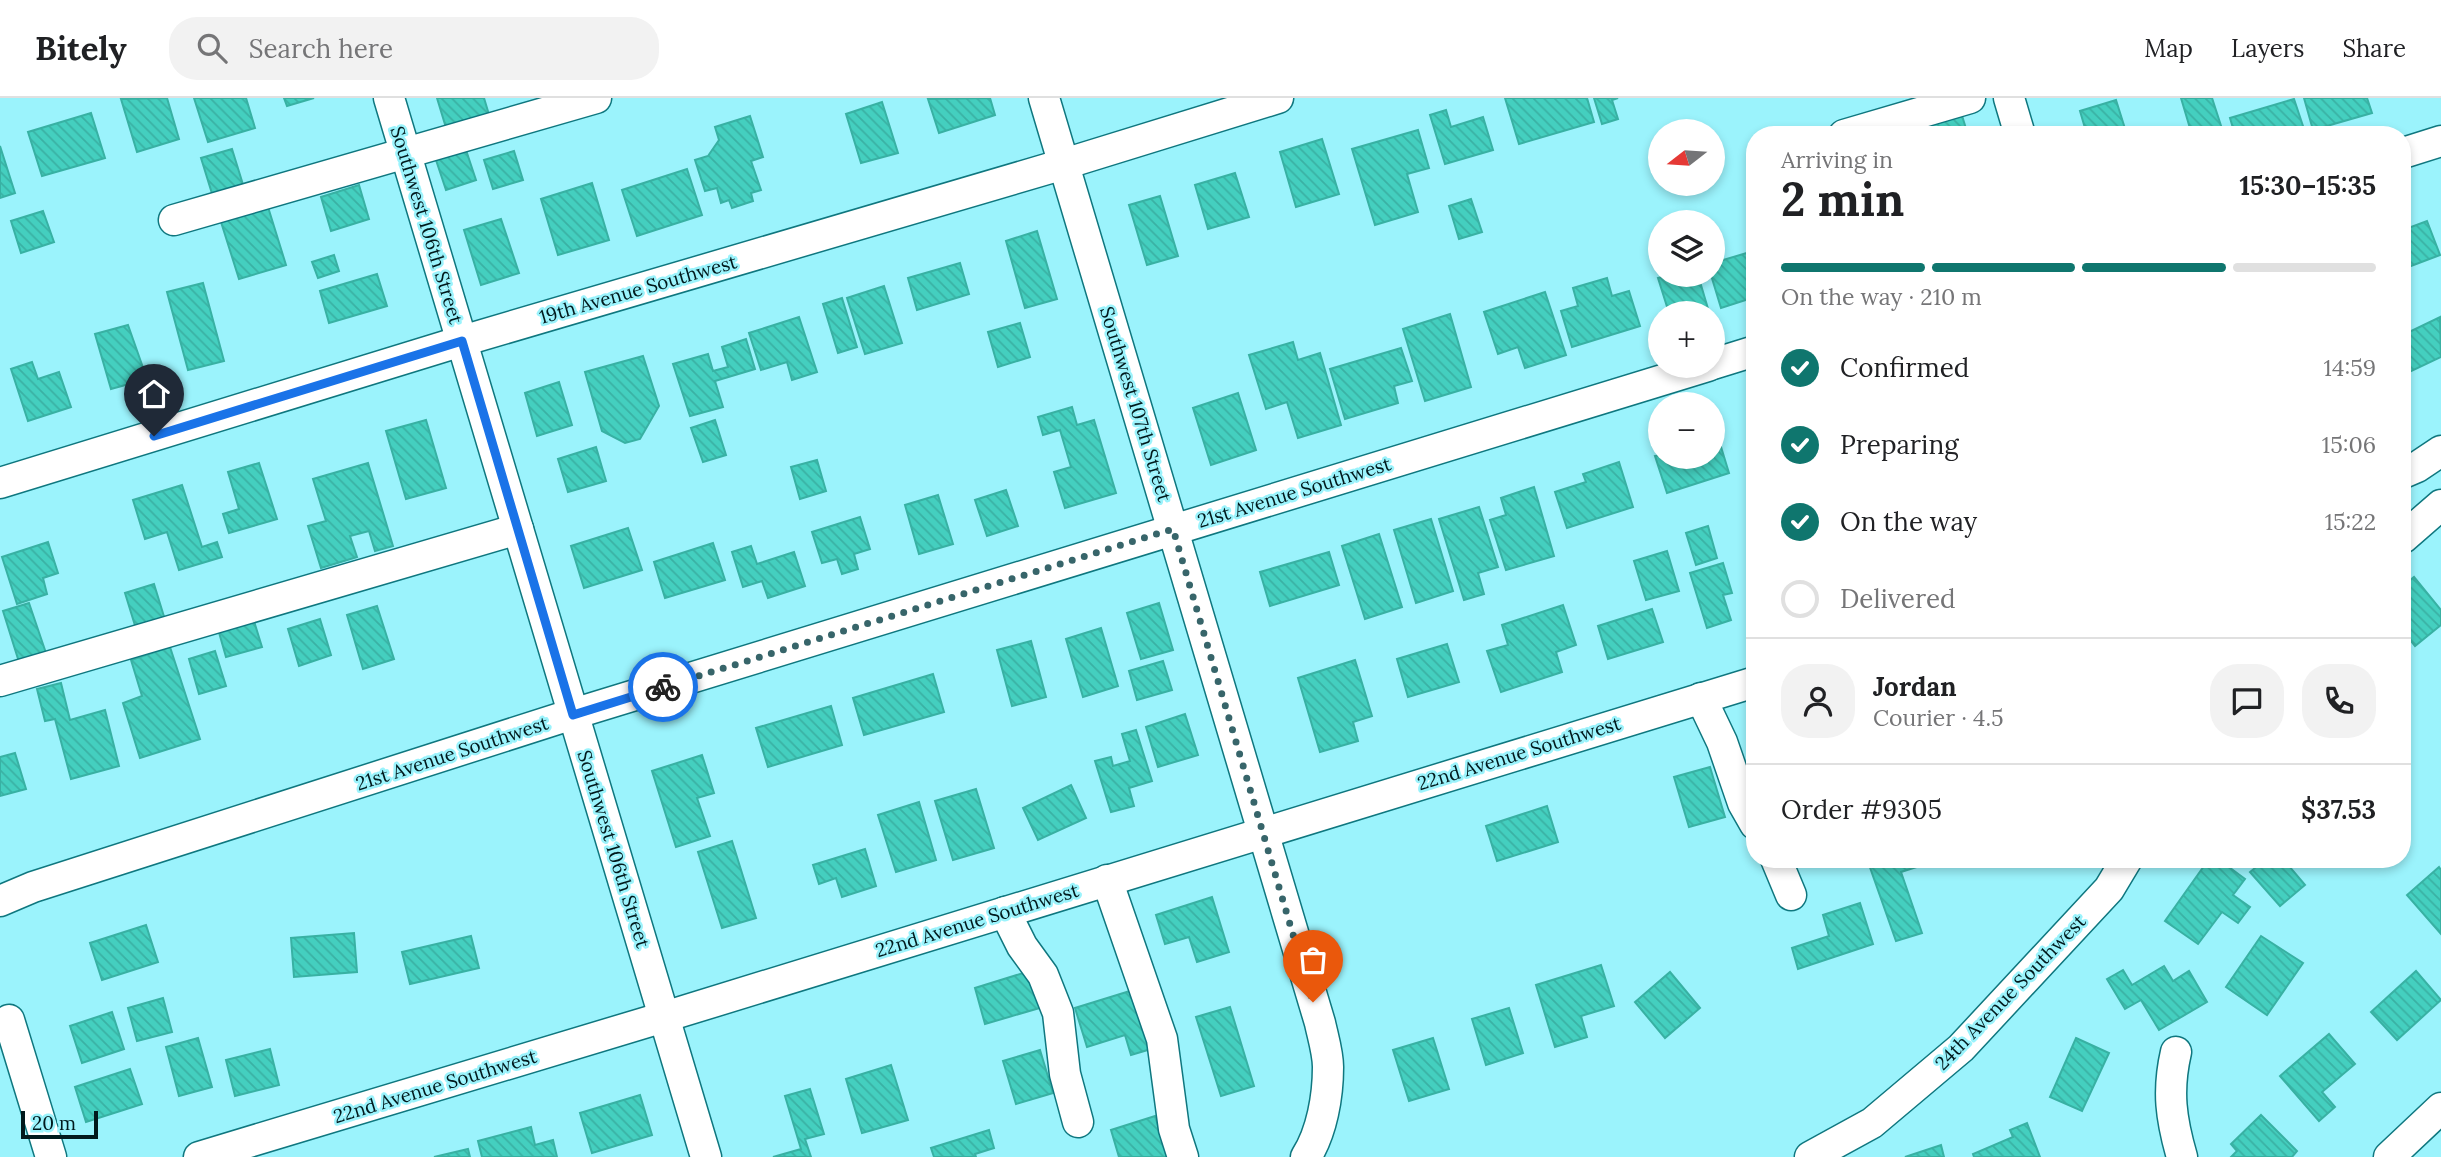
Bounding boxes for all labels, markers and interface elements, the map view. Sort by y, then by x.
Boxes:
search box [169,17,659,80]
text: Bitely [35,27,127,69]
icon: search [193,29,231,67]
text: Search here [249,32,393,65]
text: Map [2144,33,2193,64]
text: Layers [2231,33,2304,64]
text: Share [2342,33,2406,64]
north arrow [1648,119,1726,196]
map controls [1648,119,1725,469]
street label: Southwest 106th Street [385,123,469,327]
text: Arriving in [1781,145,1893,174]
text: 15:30–15:35 [2239,169,2376,202]
text: 2 min [1781,170,1904,229]
button: layers [1648,210,1725,287]
street label: 19th Avenue Southwest [536,249,740,329]
text: On the way · 210 m [1781,282,1982,311]
button: + [1648,301,1725,378]
street label: Southwest 107th Street [1095,303,1177,505]
icon: check [1781,349,1819,387]
text: Confirmed [1840,351,1969,384]
text: 14:59 [2324,353,2376,382]
pin [124,364,184,436]
icon: home [135,375,173,413]
button: − [1648,392,1725,469]
icon: check [1781,426,1819,464]
text: Preparing [1840,428,1959,461]
text: 15:06 [2322,430,2376,459]
street label: 21st Avenue Southwest [1194,451,1394,533]
icon: check [1781,503,1819,541]
text: On the way [1840,505,1977,538]
text: 15:22 [2325,507,2376,536]
text: Delivered [1840,582,1956,615]
courier [628,652,698,722]
button: person [1781,664,1855,738]
button: chat [2210,664,2284,738]
button: phone [2302,664,2376,738]
icon: bike [644,668,682,706]
text: Jordan [1873,670,1957,703]
text: Courier · 4.5 [1873,703,2004,732]
street label: 21st Avenue Southwest [353,710,552,795]
street label: 22nd Avenue Southwest [1415,710,1624,795]
street label: Southwest 106th Street [572,747,656,951]
text: Order #9305 [1781,793,1942,826]
text: $37.53 [2301,793,2376,826]
street label: 22nd Avenue Southwest [873,877,1082,962]
street label: 24th Avenue Southwest [1930,909,2091,1075]
pin [1283,930,1343,1002]
icon: bag [1294,941,1332,979]
street label: 22nd Avenue Southwest [331,1043,540,1128]
scale bar [21,1108,98,1140]
text: 20 m [32,1111,76,1135]

